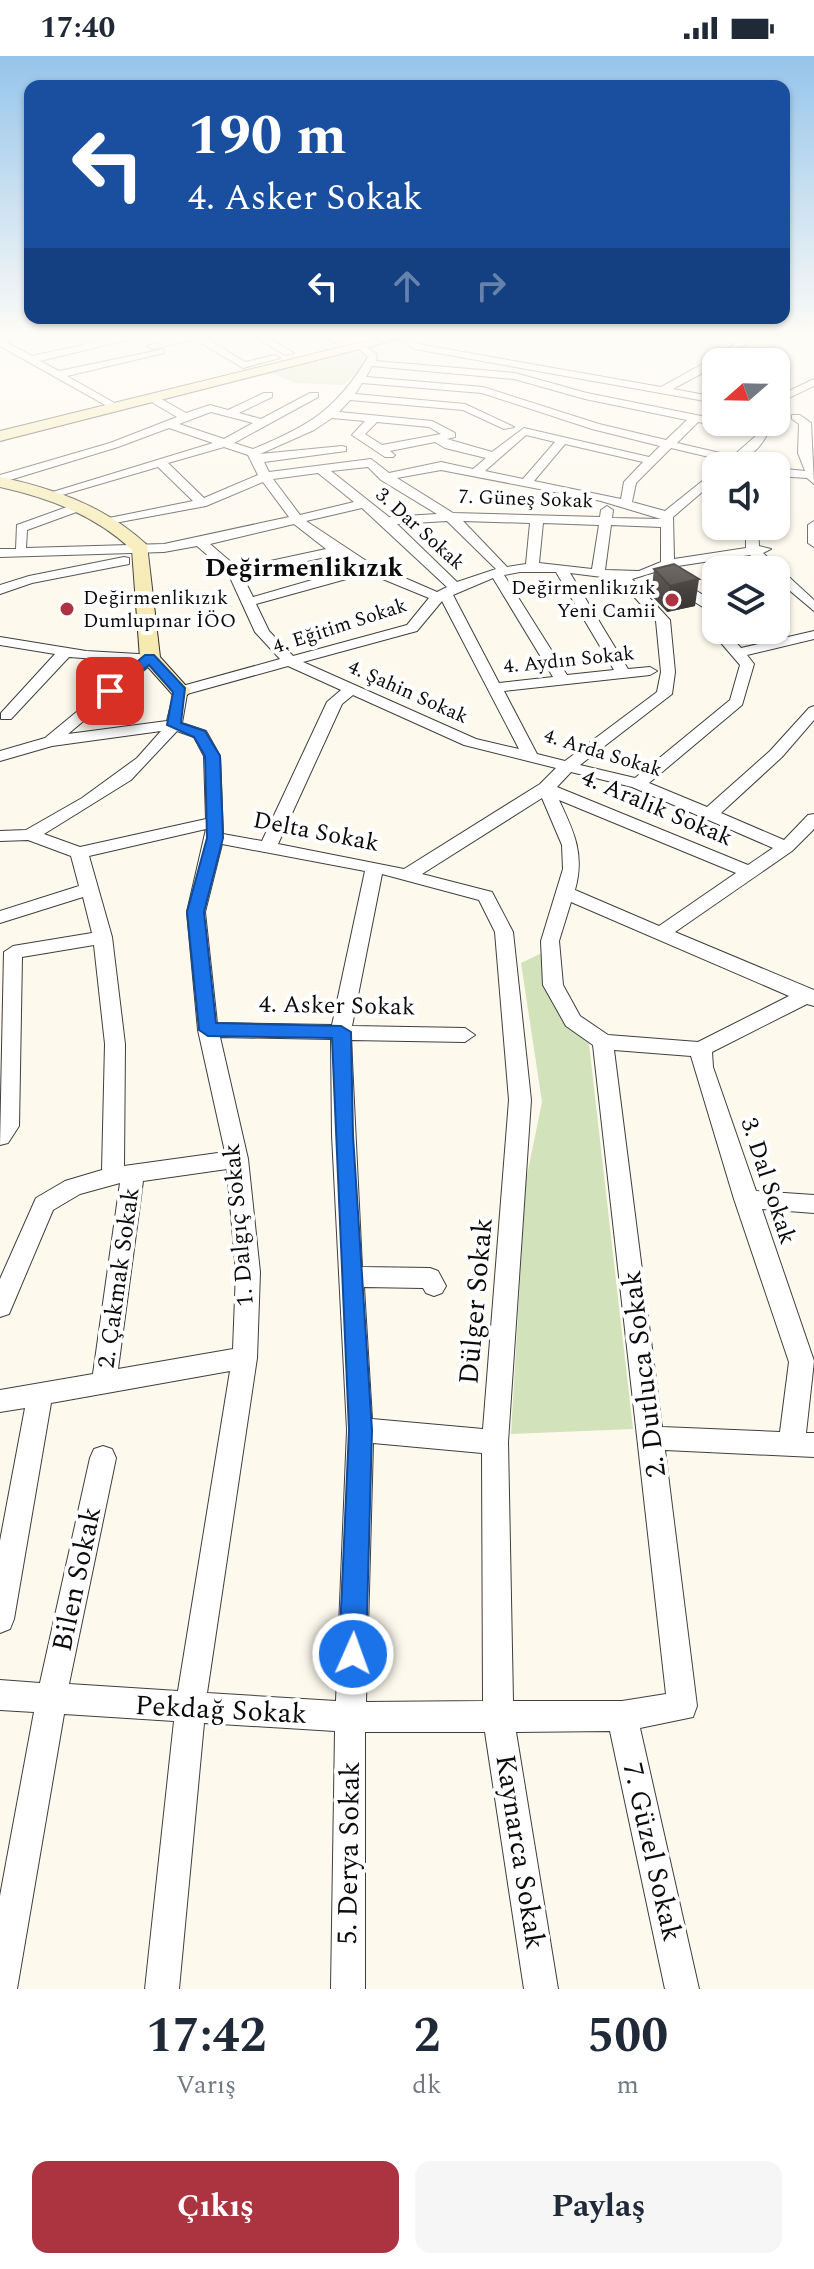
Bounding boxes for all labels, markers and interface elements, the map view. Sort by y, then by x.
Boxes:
text: 17:40 [40,5,115,51]
text: 190 m [188,94,347,179]
icon: left [56,112,160,216]
text: 4. Asker Sokak [188,171,423,226]
icon: left [301,264,345,308]
icon: ahead [385,264,429,308]
icon: right [469,264,513,308]
north arrow [702,348,790,436]
map controls [702,348,790,644]
button: sound [702,452,790,540]
street label: 3. Dar Sokak [368,480,472,578]
street label: 7. Güneş Sokak [458,482,594,516]
district label: Değirmenlikızık [205,548,404,588]
button: layers [702,556,790,644]
place label: Değirmenlikızık Yeni Camii [511,573,656,626]
place label: Değirmenlikızık Dumlupınar İÖO [83,583,236,636]
street label: 4. Eğitim Sokak [269,590,411,662]
marker: Değirmenlikızık Yeni Camii [663,591,681,609]
marker: Değirmenlikızık Dumlupınar İÖO [58,600,76,618]
street label: 4. Aydın Sokak [502,638,636,682]
street label: 4. Şahin Sokak [343,652,473,732]
pin [76,657,144,725]
icon: arrive [88,669,132,713]
street label: 4. Arda Sokak [540,721,666,785]
street label: 4. Aralık Sokak [576,760,738,856]
street label: Delta Sokak [250,802,382,862]
street label: 4. Asker Sokak [258,987,416,1025]
street label: 3. Dal Sokak [731,1113,805,1249]
street label: 1. Dalgıç Sokak [214,1142,264,1308]
street label: 2. Çakmak Sokak [88,1185,150,1371]
street label: Dülger Sokak [447,1216,505,1386]
street label: 2. Dutluca Sokak [610,1268,678,1480]
street label: Bilen Sokak [41,1503,113,1655]
position arrow [311,1612,395,1696]
street label: Pekdağ Sokak [134,1684,308,1736]
street label: Kaynarca Sokak [483,1752,557,1952]
street label: 7. Güzel Sokak [611,1758,693,1946]
street label: 5. Derya Sokak [326,1761,372,1945]
text: 17:42 [146,2000,266,2073]
text: 2 [413,2000,440,2073]
text: 500 [587,2000,668,2073]
text: Varış [176,2065,236,2105]
text: dk [412,2065,441,2105]
text: m [617,2065,639,2105]
button: Çıkış [32,2161,399,2253]
button: Paylaş [415,2161,782,2253]

